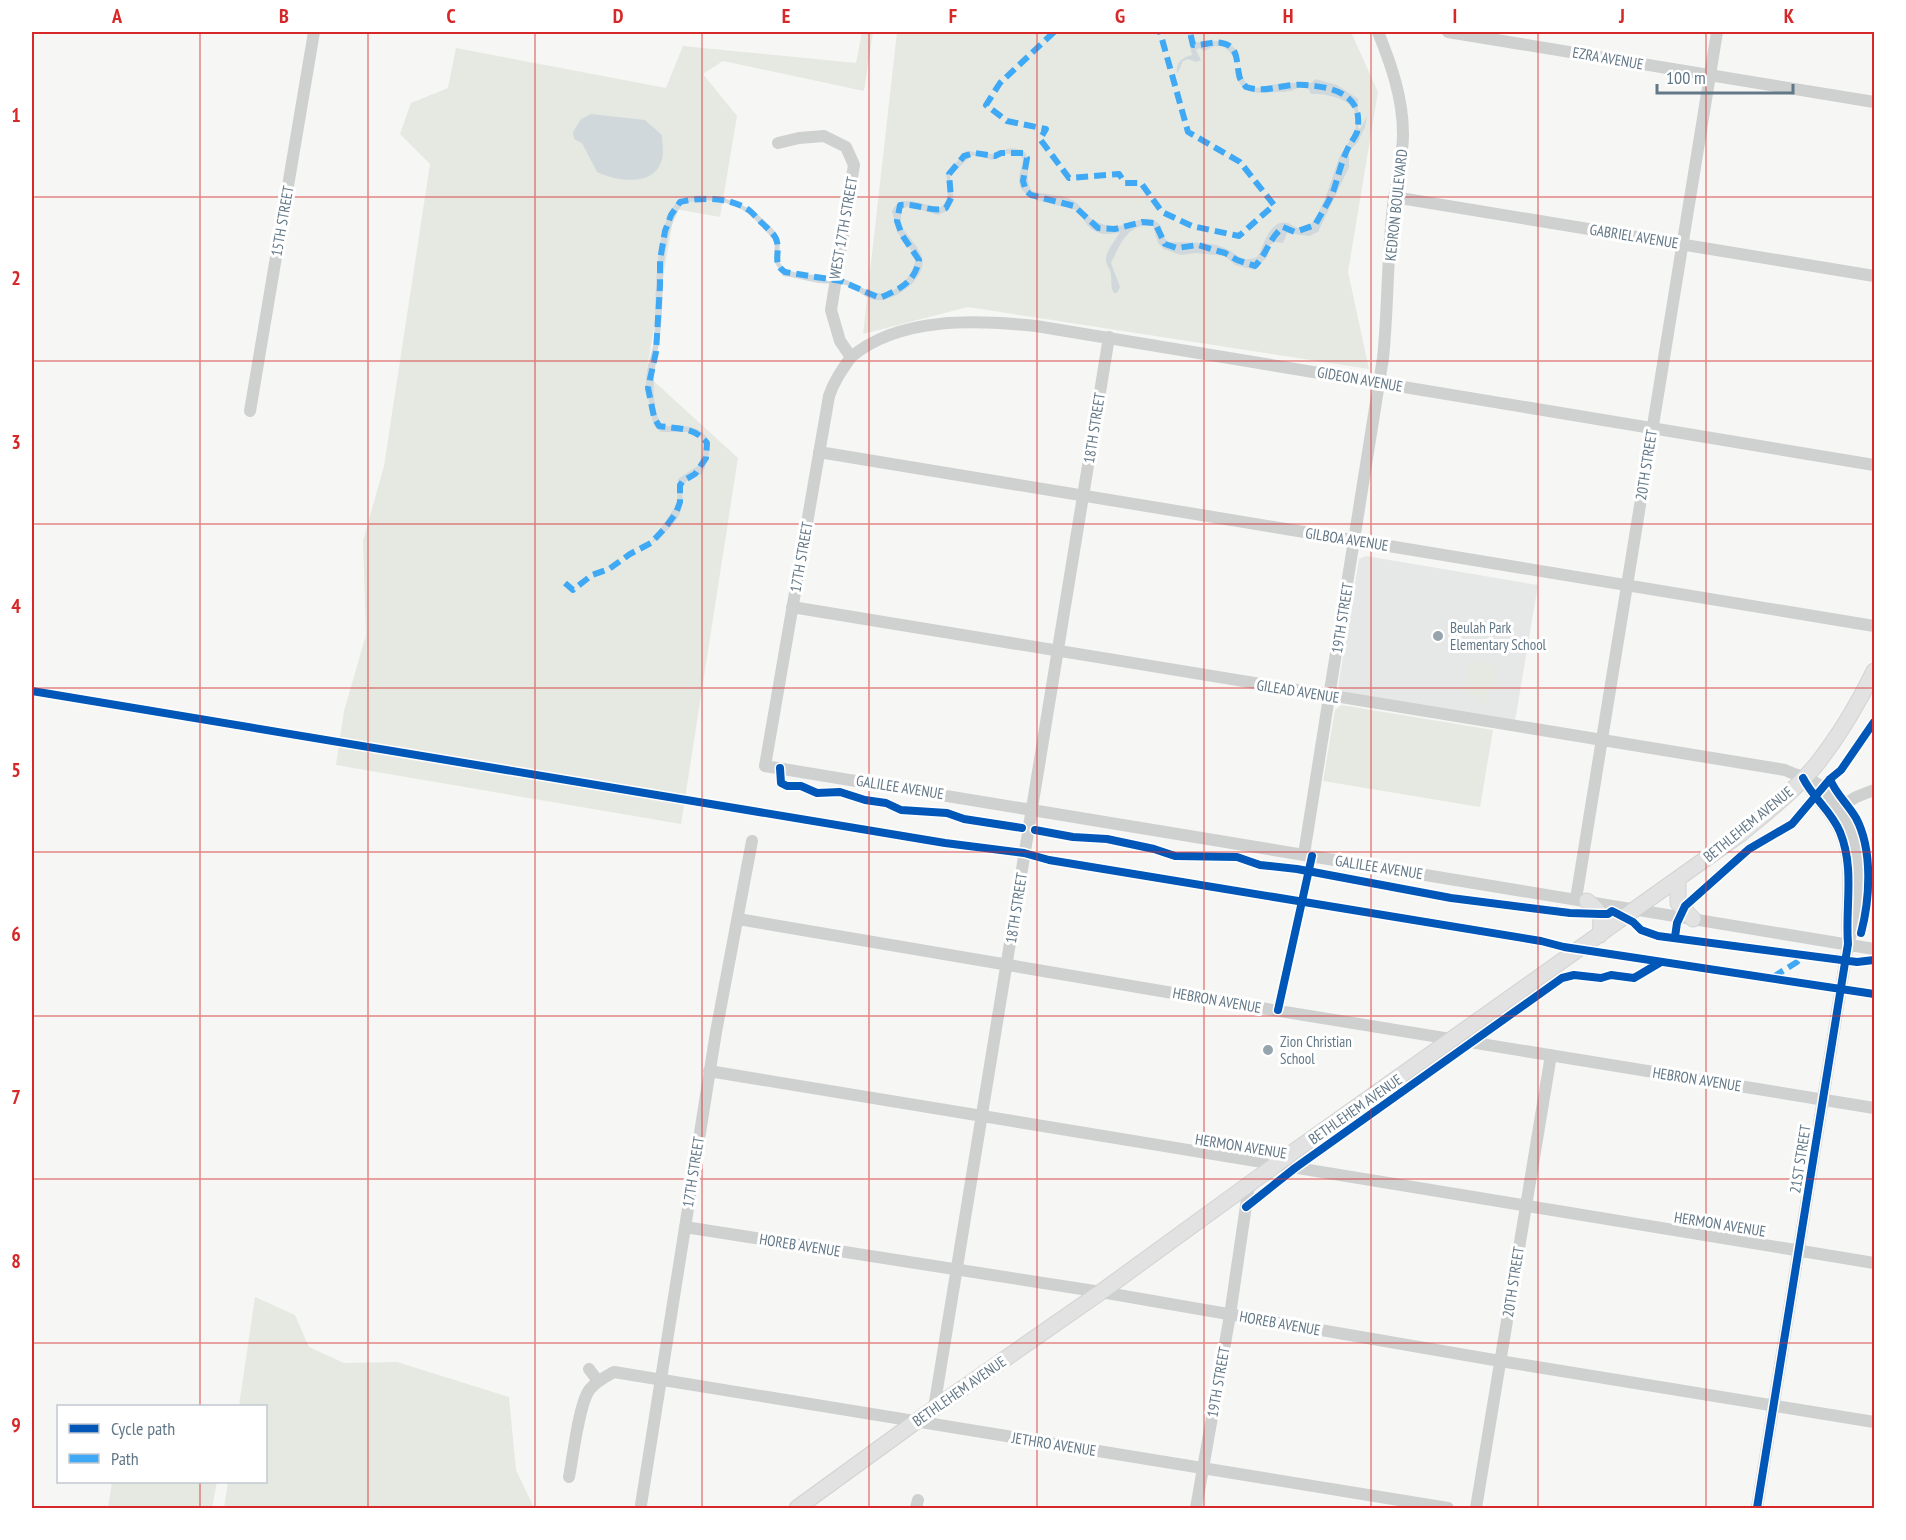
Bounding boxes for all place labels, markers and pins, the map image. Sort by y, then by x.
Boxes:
place label: Beulah Park Elementary School [1450,618,1547,654]
marker: Beulah Park Elementary School [1431,629,1445,643]
place label: Zion Christian School [1280,1032,1352,1068]
marker: Zion Christian School [1261,1043,1275,1057]

